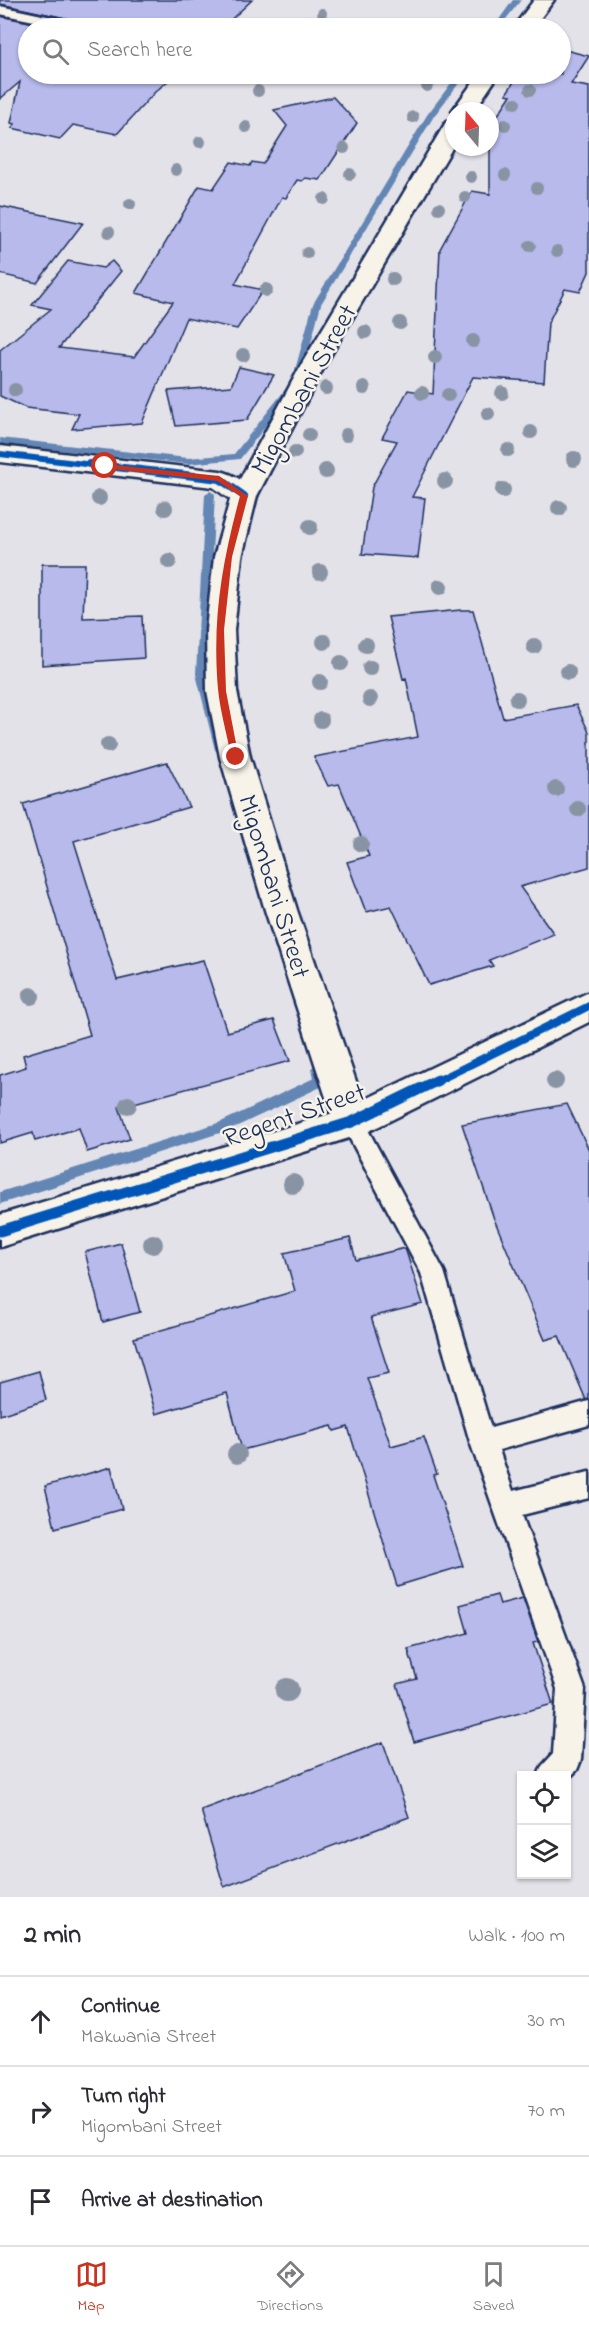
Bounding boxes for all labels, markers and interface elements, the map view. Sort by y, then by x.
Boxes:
search box [18,18,571,84]
icon: search [39,35,72,68]
text: Search here [87,35,192,67]
north arrow [445,102,499,156]
street label: Migombani Street [242,298,368,483]
route start [91,452,117,478]
route end [222,743,248,769]
street label: Migombani Street [226,790,319,983]
street label: Regent Street [218,1074,371,1159]
map controls [517,1771,571,1879]
button: locate [517,1771,571,1825]
button: layers [517,1825,571,1879]
text: 2 min [24,1917,81,1955]
text: Walk · 100 m [468,1922,565,1951]
text: Continue [81,1991,160,2023]
icon: ahead [24,2005,57,2038]
text: 30 m [528,2007,565,2036]
text: Makwania Street [81,2023,216,2052]
text: Turn right [81,2081,166,2113]
icon: right [24,2095,57,2128]
text: 70 m [528,2097,565,2126]
text: Migombani Street [81,2113,222,2142]
icon: arrive [24,2185,57,2218]
text: Arrive at destination [81,2185,263,2217]
tab: Map [75,2258,108,2318]
tab: Directions [257,2258,323,2318]
tab: Saved [473,2258,514,2318]

